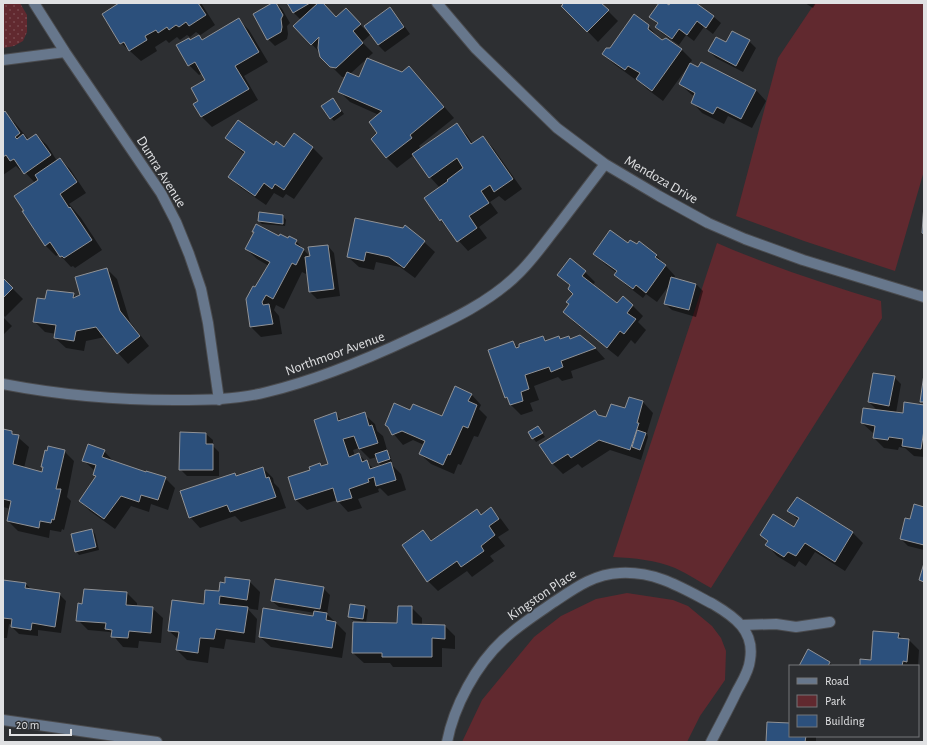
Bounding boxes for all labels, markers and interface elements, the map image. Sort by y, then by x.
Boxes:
street label: Dumra Avenue [134,134,188,210]
street label: Mendoza Drive [622,153,700,207]
street label: Northmoor Avenue [283,330,387,378]
street label: Kingston Place [505,567,579,623]
legend [789,665,919,737]
text: Road [825,675,849,687]
text: Park [825,695,846,707]
scale bar [10,711,71,737]
text: Building [825,715,865,727]
text: 20 m [16,719,39,731]

